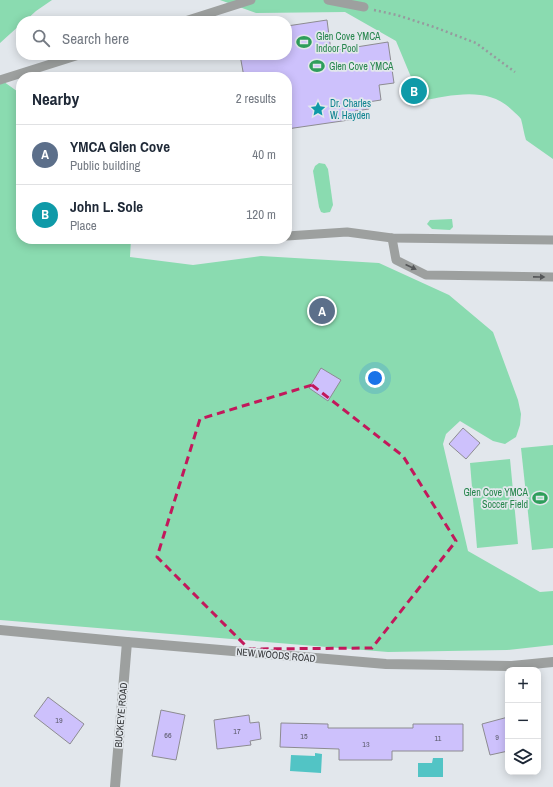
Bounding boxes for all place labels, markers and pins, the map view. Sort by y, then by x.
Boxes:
place label: Glen Cove YMCA Indoor Pool [316,30,381,55]
sports icon: Glen Cove YMCA Indoor Pool [295,33,313,51]
sports icon: Glen Cove YMCA [308,57,326,75]
place label: Glen Cove YMCA [329,60,394,73]
pin: B [401,76,427,106]
place label: Dr. Charles W. Hayden [330,97,371,122]
place icon: Dr. Charles W. Hayden [309,100,327,118]
pin: A [309,296,335,326]
place label: Glen Cove YMCA Soccer Field [463,486,529,511]
sports icon: Glen Cove YMCA Soccer Field [531,489,549,507]

